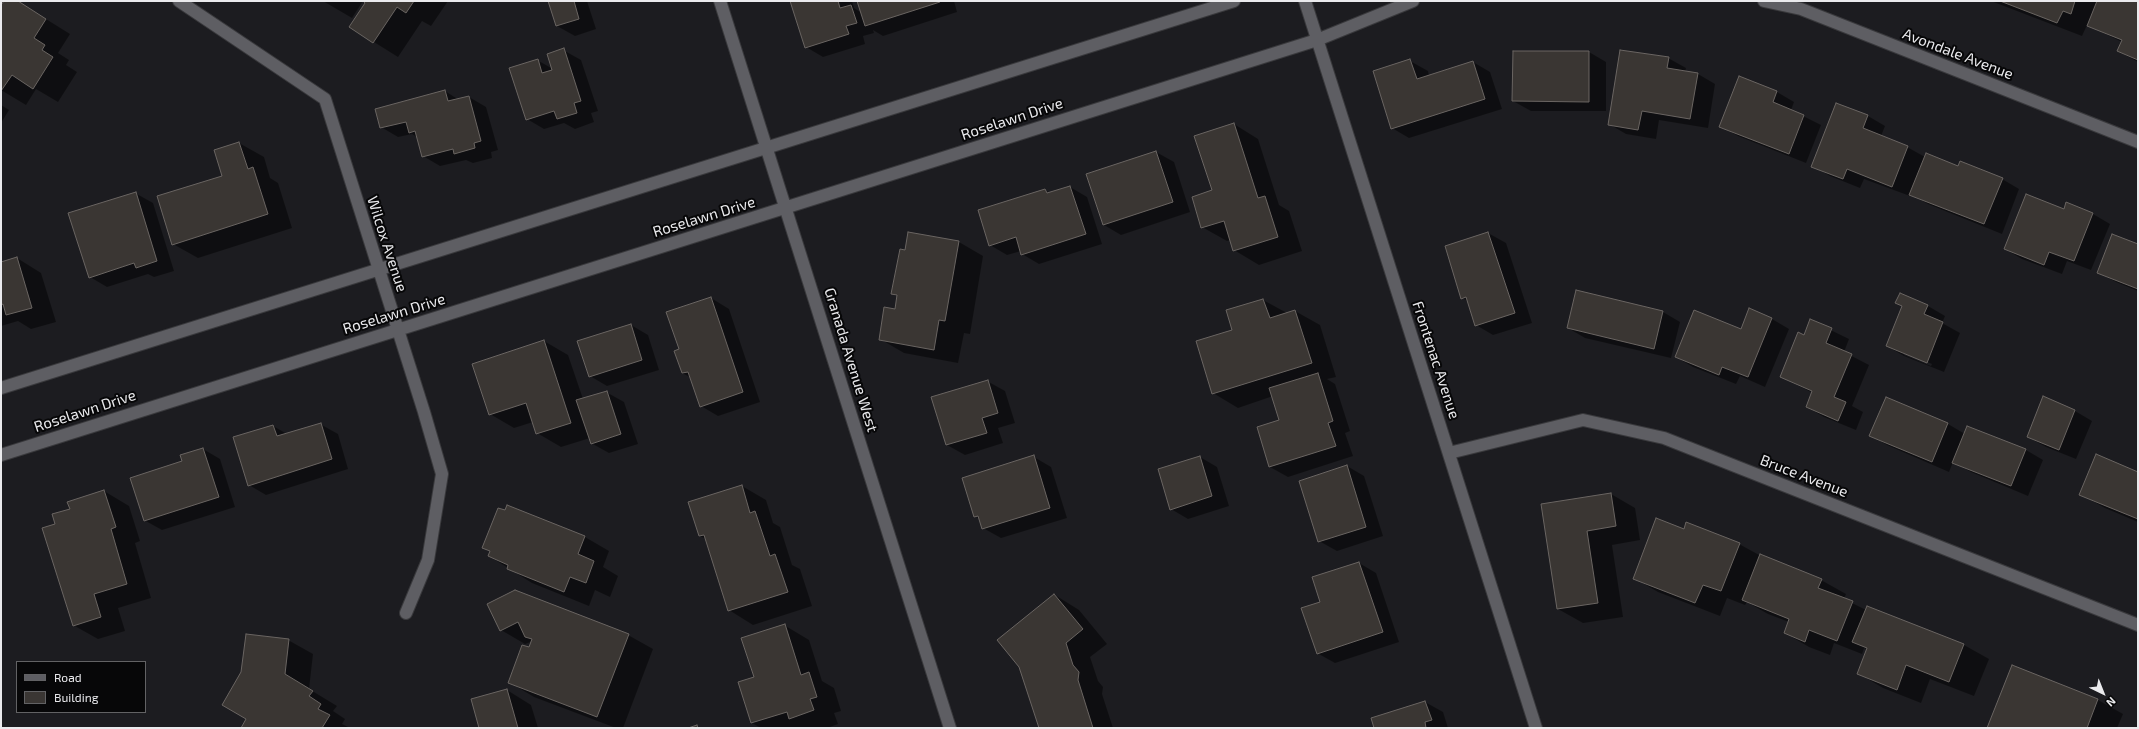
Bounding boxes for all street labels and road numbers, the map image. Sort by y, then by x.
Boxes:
street label: Avondale Avenue [1900,25,2016,83]
street label: Roselawn Drive [959,94,1065,144]
street label: Roselawn Drive [651,193,757,241]
street label: Wilcox Avenue [363,194,411,294]
street label: Granada Avenue West [821,286,881,434]
street label: Roselawn Drive [341,290,447,338]
street label: Frontenac Avenue [1409,299,1463,421]
street label: Roselawn Drive [32,386,138,436]
street label: Bruce Avenue [1757,451,1851,501]

